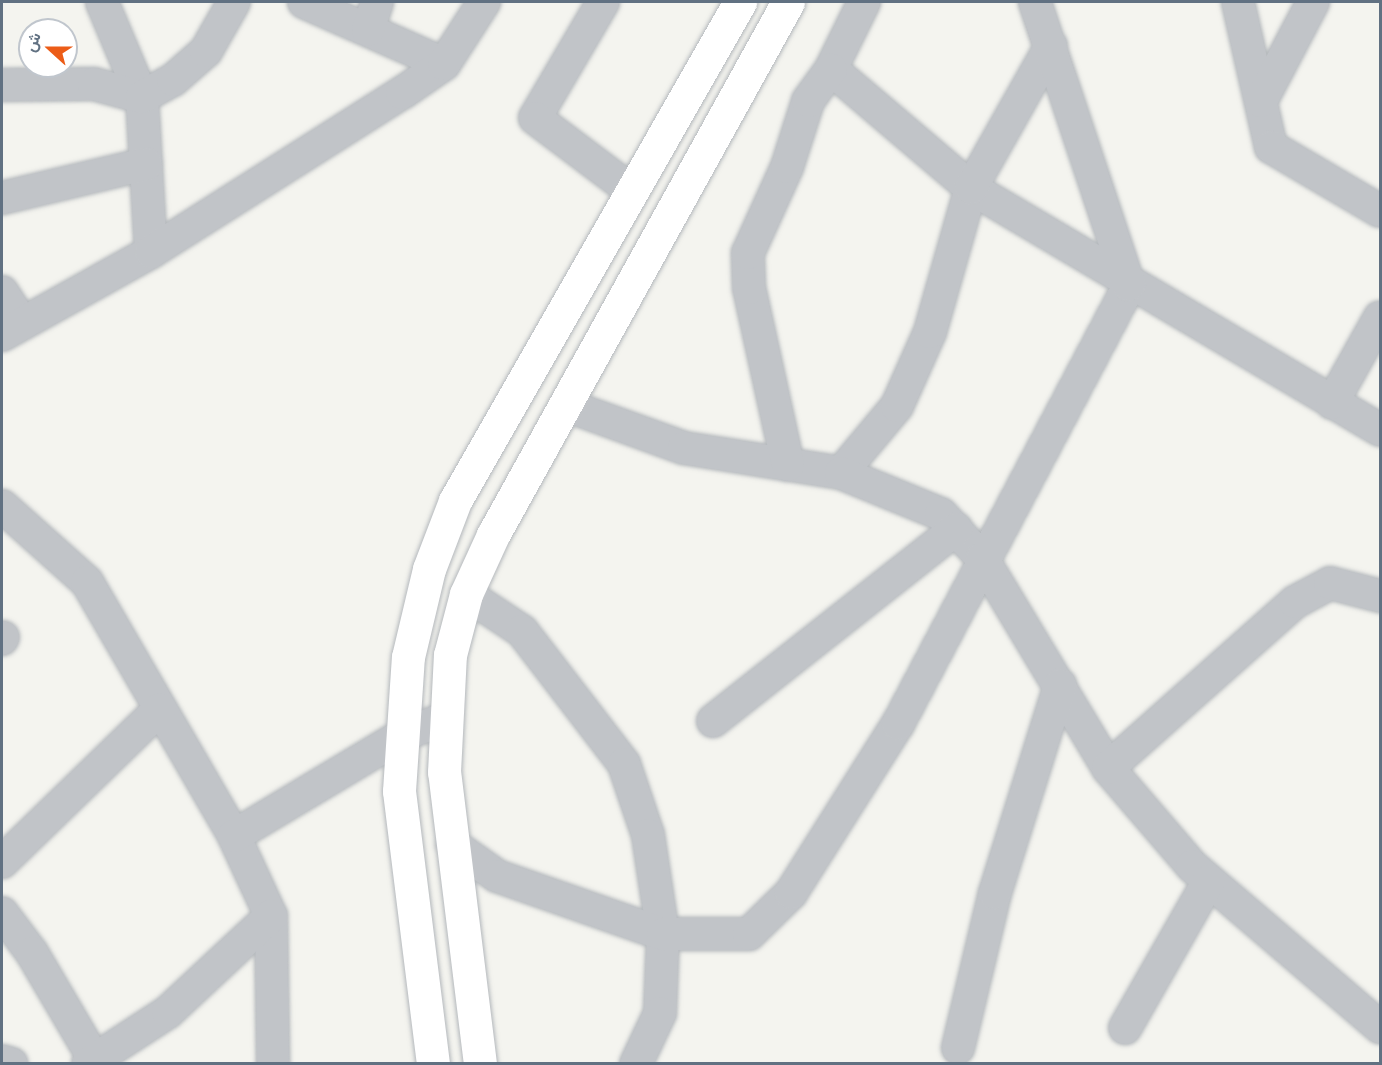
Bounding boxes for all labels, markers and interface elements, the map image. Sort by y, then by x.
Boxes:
north arrow [18,18,78,78]
text: ش [18,29,47,55]

